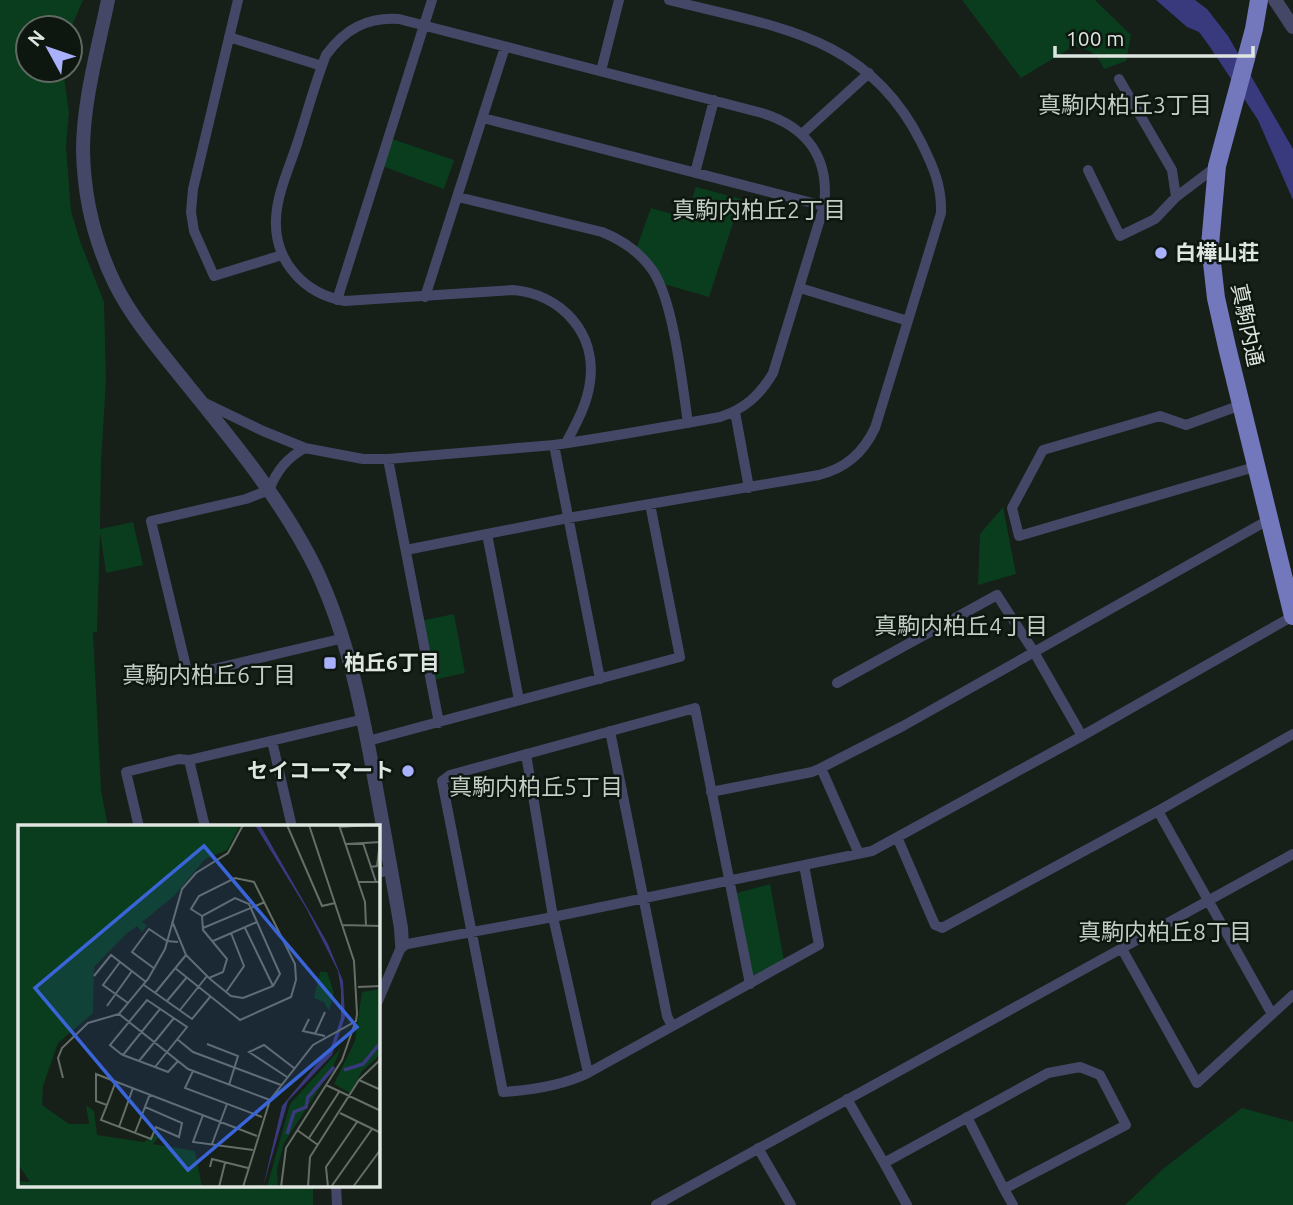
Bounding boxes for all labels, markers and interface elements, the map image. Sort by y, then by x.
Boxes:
north arrow [14,14,84,84]
scale bar [1055,14,1253,58]
text: N [23,26,49,51]
text: 100 m [1066,26,1124,50]
district label: 真駒内柏丘3丁目 [1038,92,1212,117]
district label: 真駒内柏丘2丁目 [672,197,846,222]
place label: 白樺山荘 [1175,240,1259,264]
marker: 白樺山荘 [1153,245,1169,261]
street label: 真駒内通 [1228,281,1268,368]
district label: 真駒内柏丘4丁目 [874,613,1048,638]
place label: 柏丘6丁目 [344,650,440,674]
marker: 柏丘6丁目 [322,655,338,671]
district label: 真駒内柏丘6丁目 [122,662,296,687]
place label: セイコーマート [247,758,394,782]
marker: セイコーマート [400,763,416,779]
district label: 真駒内柏丘5丁目 [449,774,623,799]
inset map [18,825,380,1188]
district label: 真駒内柏丘8丁目 [1078,919,1252,944]

